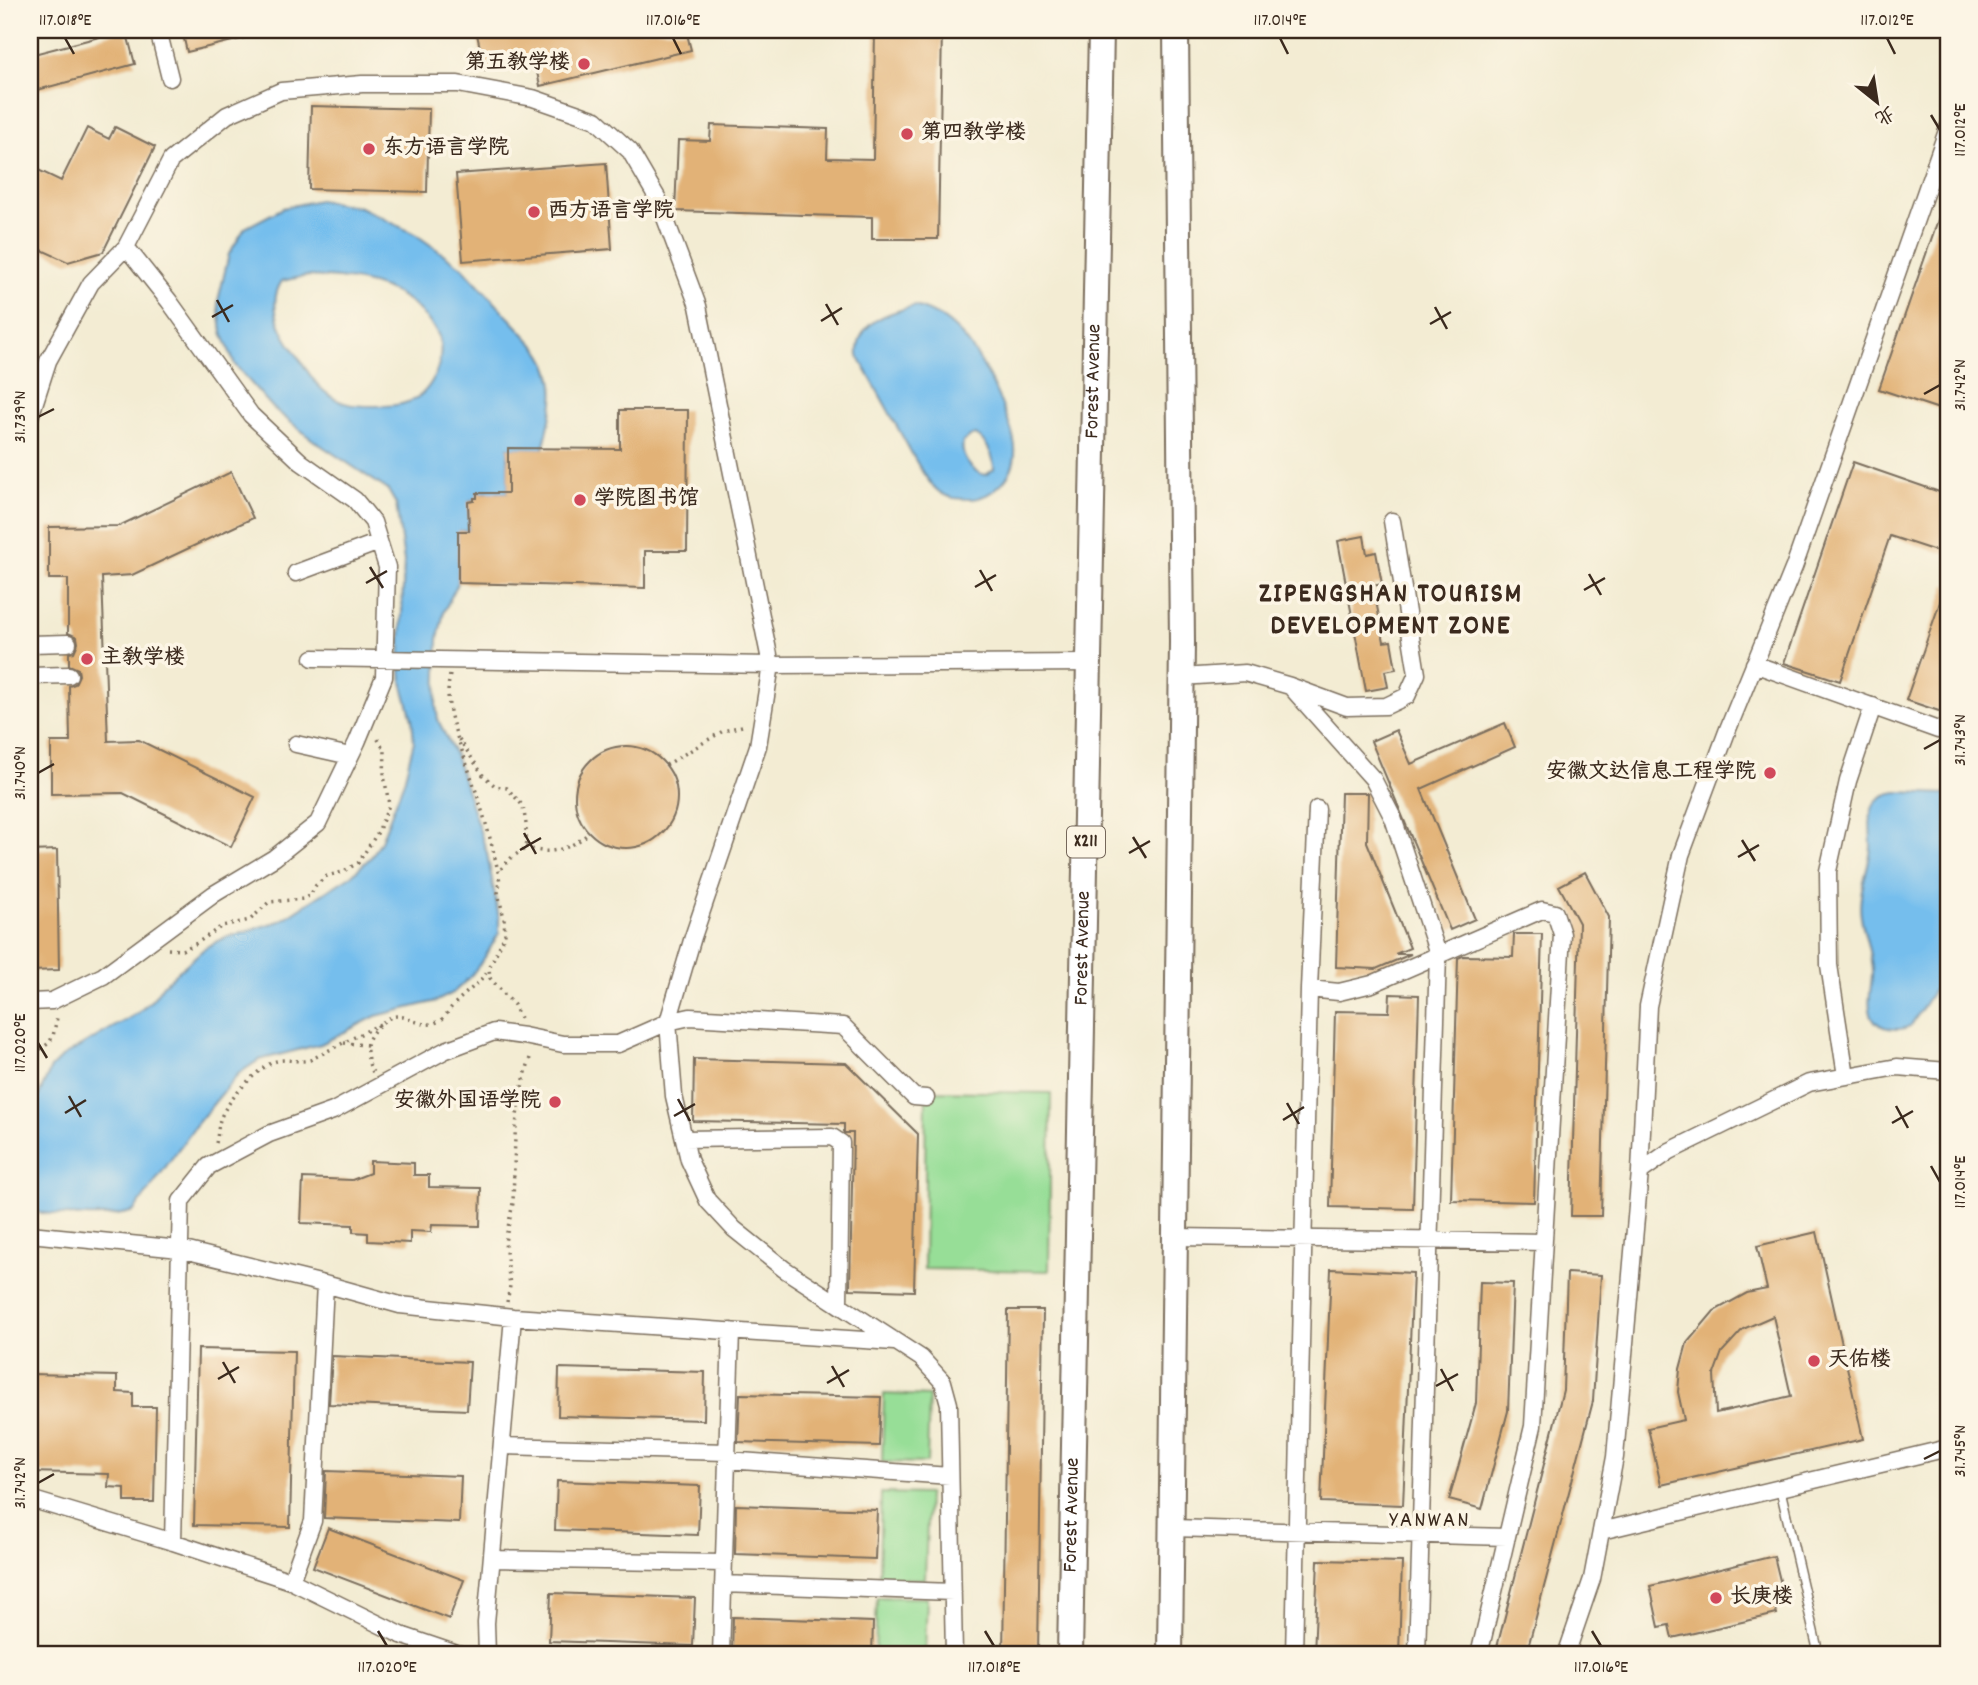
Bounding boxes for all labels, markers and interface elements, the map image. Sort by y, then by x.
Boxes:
text: 117.018°E [39,9,91,34]
text: 117.016°E [646,9,700,34]
text: 117.014°E [1254,9,1306,34]
text: 117.012°E [1860,9,1914,34]
place label: 第五教学楼 [465,49,570,79]
marker: 第五教学楼 [576,56,592,72]
north arrow [1842,66,1912,136]
text: 北 [1869,97,1899,130]
text: 117.012°E [1949,103,1974,157]
place label: 第四教学楼 [921,119,1026,149]
marker: 第四教学楼 [899,126,915,142]
place label: 东方语言学院 [383,134,509,164]
marker: 东方语言学院 [361,141,377,157]
place label: 西方语言学院 [548,197,674,227]
marker: 西方语言学院 [526,204,542,220]
street label: Forest Avenue [1078,324,1110,439]
text: 31.742°N [1949,359,1974,411]
text: 31.739°N [9,391,34,443]
place label: 学院图书馆 [594,485,699,515]
marker: 学院图书馆 [572,492,588,508]
district label: ZIPENGSHAN TOURISM DEVELOPMENT ZONE [1259,576,1523,648]
place label: 主教学楼 [101,644,185,674]
marker: 主教学楼 [79,651,95,667]
text: 31.743°N [1949,714,1974,766]
text: 31.740°N [9,746,34,800]
place label: 安徽文达信息工程学院 [1546,758,1756,788]
marker: 安徽文达信息工程学院 [1762,765,1778,781]
road number: X211 [1067,827,1105,858]
street label: Forest Avenue [1067,891,1100,1006]
text: 117.020°E [9,1013,34,1073]
place label: 安徽外国语学院 [394,1087,541,1117]
marker: 安徽外国语学院 [547,1094,563,1110]
text: 117.014°E [1949,1156,1974,1208]
place label: 天佑楼 [1828,1346,1891,1376]
marker: 天佑楼 [1806,1353,1822,1369]
text: 31.745°N [1949,1425,1974,1477]
text: 31.742°N [9,1457,34,1509]
street label: Forest Avenue [1057,1457,1089,1573]
district label: YANWAN [1389,1505,1471,1538]
place label: 长庚楼 [1730,1583,1793,1613]
marker: 长庚楼 [1708,1590,1724,1606]
text: 117.020°E [357,1656,417,1681]
text: 117.018°E [968,1656,1020,1681]
text: 117.016°E [1574,1656,1628,1681]

